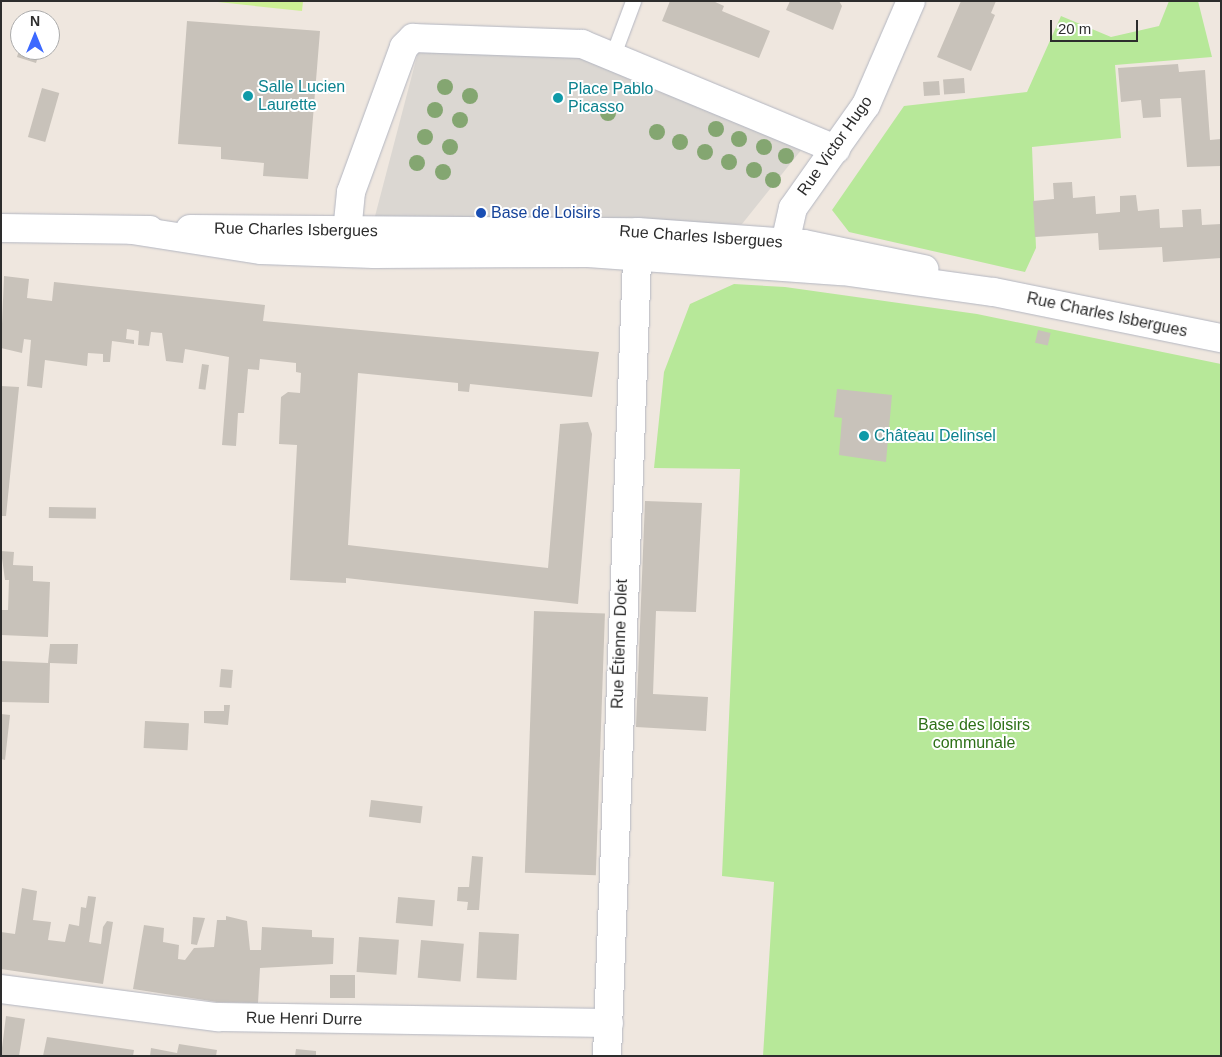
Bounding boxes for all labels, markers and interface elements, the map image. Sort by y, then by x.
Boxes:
north arrow [10,10,60,60]
scale bar [1052,10,1140,42]
text: N [30,13,40,29]
text: 20 m [1058,20,1091,37]
place label: Salle Lucien Laurette [258,77,345,115]
place label: Place Pablo Picasso [568,79,653,117]
marker: Salle Lucien Laurette [242,90,254,102]
marker: Place Pablo Picasso [552,92,564,104]
street label: Rue Victor Hugo [794,93,876,199]
place label: Base de Loisirs [491,203,600,223]
marker: Base de Loisirs [475,207,487,219]
street label: Rue Charles Isbergues [214,219,378,241]
street label: Rue Charles Isbergues [619,222,783,252]
street label: Rue Charles Isbergues [1025,289,1189,341]
place label: Château Delinsel [874,426,996,446]
marker: Château Delinsel [858,430,870,442]
street label: Rue Étienne Dolet [608,579,632,709]
park label: Base des loisirs communale [918,715,1030,753]
street label: Rue Henri Durre [246,1008,362,1030]

